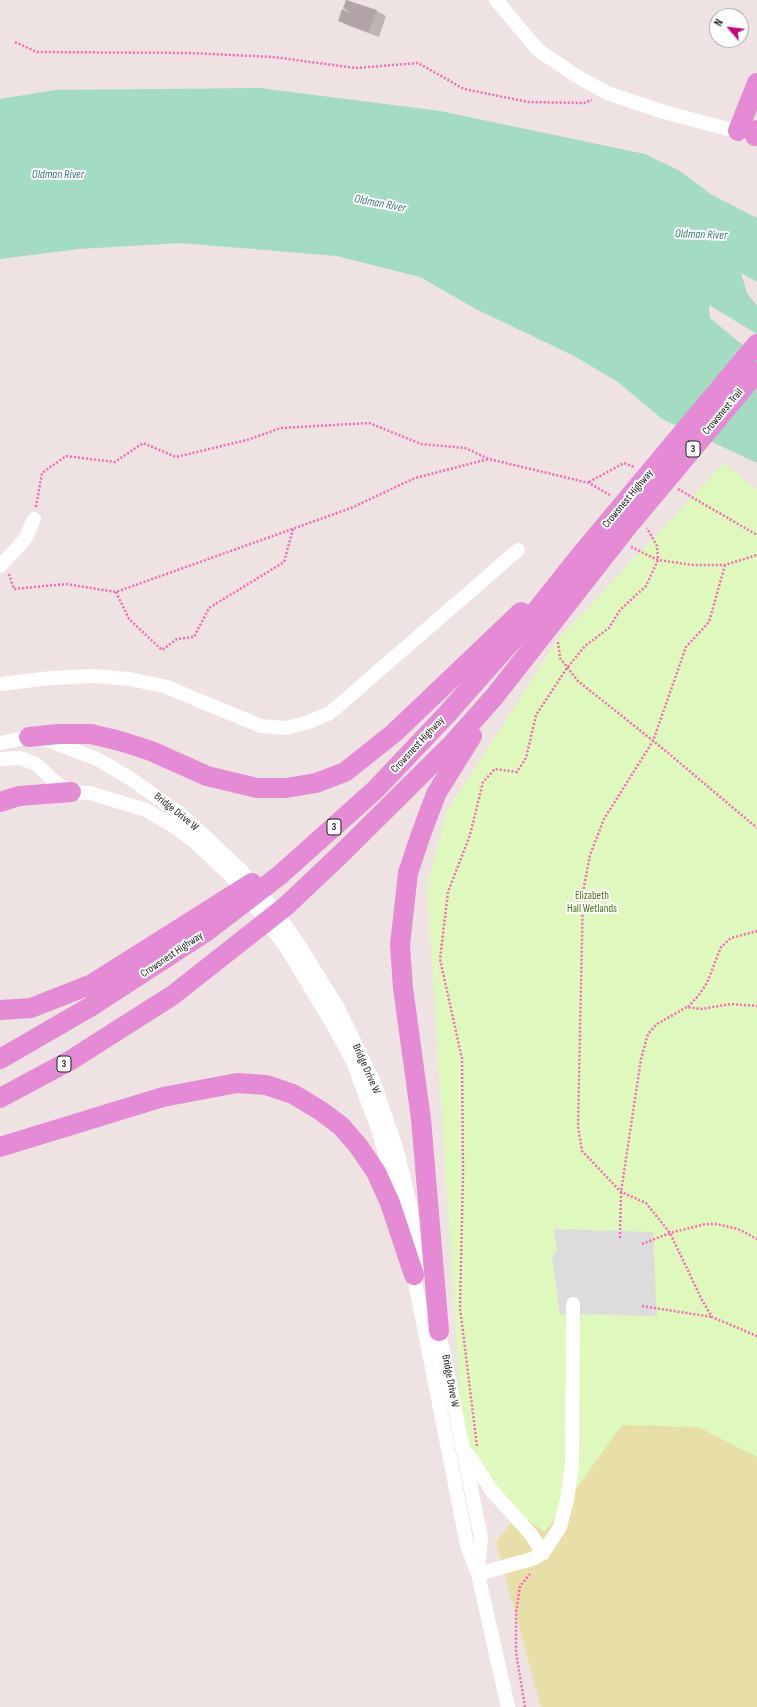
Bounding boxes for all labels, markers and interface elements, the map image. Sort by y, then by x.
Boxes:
north arrow [709,8,749,48]
text: N [712,17,726,28]
water label: Oldman River [32,168,84,182]
water label: Oldman River [353,192,407,216]
water label: Oldman River [675,227,727,243]
street label: Crowsnest Trail [700,386,746,438]
road number: 3 [686,441,700,457]
street label: Crowsnest Highway [600,467,656,531]
street label: Crowsnest Highway [389,714,447,776]
street label: Bridge Drive W [151,790,201,834]
road number: 3 [327,819,341,835]
park label: Elizabeth Hall Wetlands [567,889,617,915]
street label: Crowsnest Highway [138,929,206,981]
street label: Bridge Drive W [349,1042,383,1096]
road number: 3 [57,1056,71,1072]
street label: Bridge Drive W [438,1354,462,1408]

